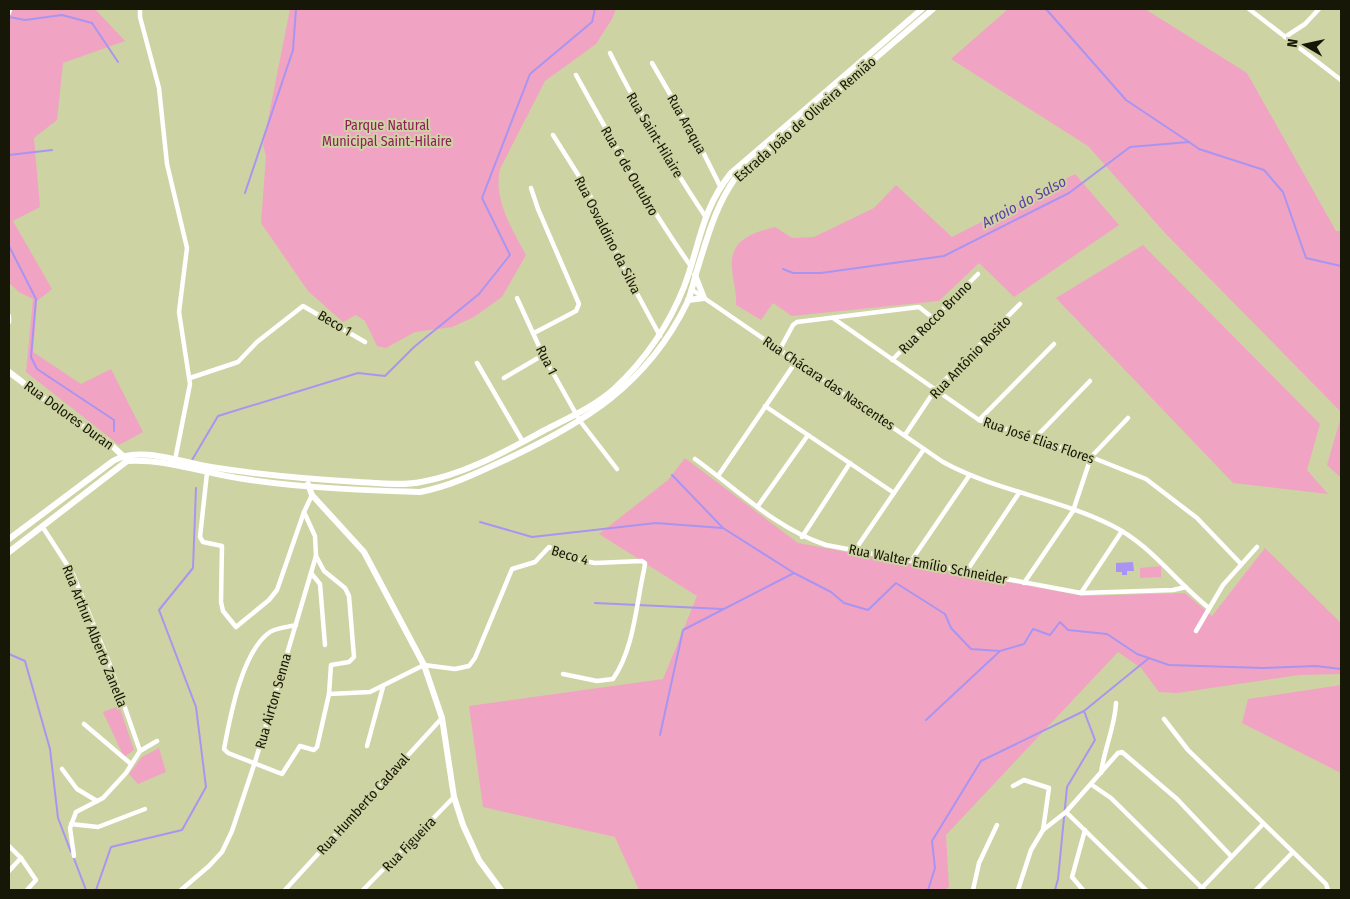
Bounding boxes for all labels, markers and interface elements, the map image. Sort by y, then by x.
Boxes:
north arrow [1280,20,1330,70]
text: N [1284,38,1302,49]
street label: Estrada João de Oliveira Remião [731,53,880,186]
street label: Rua Saint-Hilaire [622,90,687,181]
street label: Rua Araqua [663,91,710,157]
park label: Parque Natural Municipal Saint-Hilaire [322,117,452,150]
street label: Rua 6 de Outubro [597,124,662,219]
water label: Arroio do Salso [978,172,1070,232]
street label: Rua Osvaldino da Silva [571,174,645,297]
street label: Rua Rocco Bruno [895,277,976,358]
street label: Beco 1 [315,307,355,340]
street label: Rua Antônio Rosito [926,312,1014,403]
street label: Rua Chácara das Nascentes [759,333,898,434]
street label: Rua 1 [532,343,561,378]
street label: Rua Dolores Duran [21,377,117,454]
street label: Rua José Elias Flores [981,413,1097,467]
street label: Rua Walter Emílio Schneider [847,541,1009,588]
street label: Beco 4 [549,542,591,569]
street label: Rua Arthur Alberto Zanella [58,563,131,710]
street label: Rua Airton Senna [252,651,295,751]
street label: Rua Humberto Cadaval [313,750,414,858]
street label: Rua Figueira [379,813,440,875]

